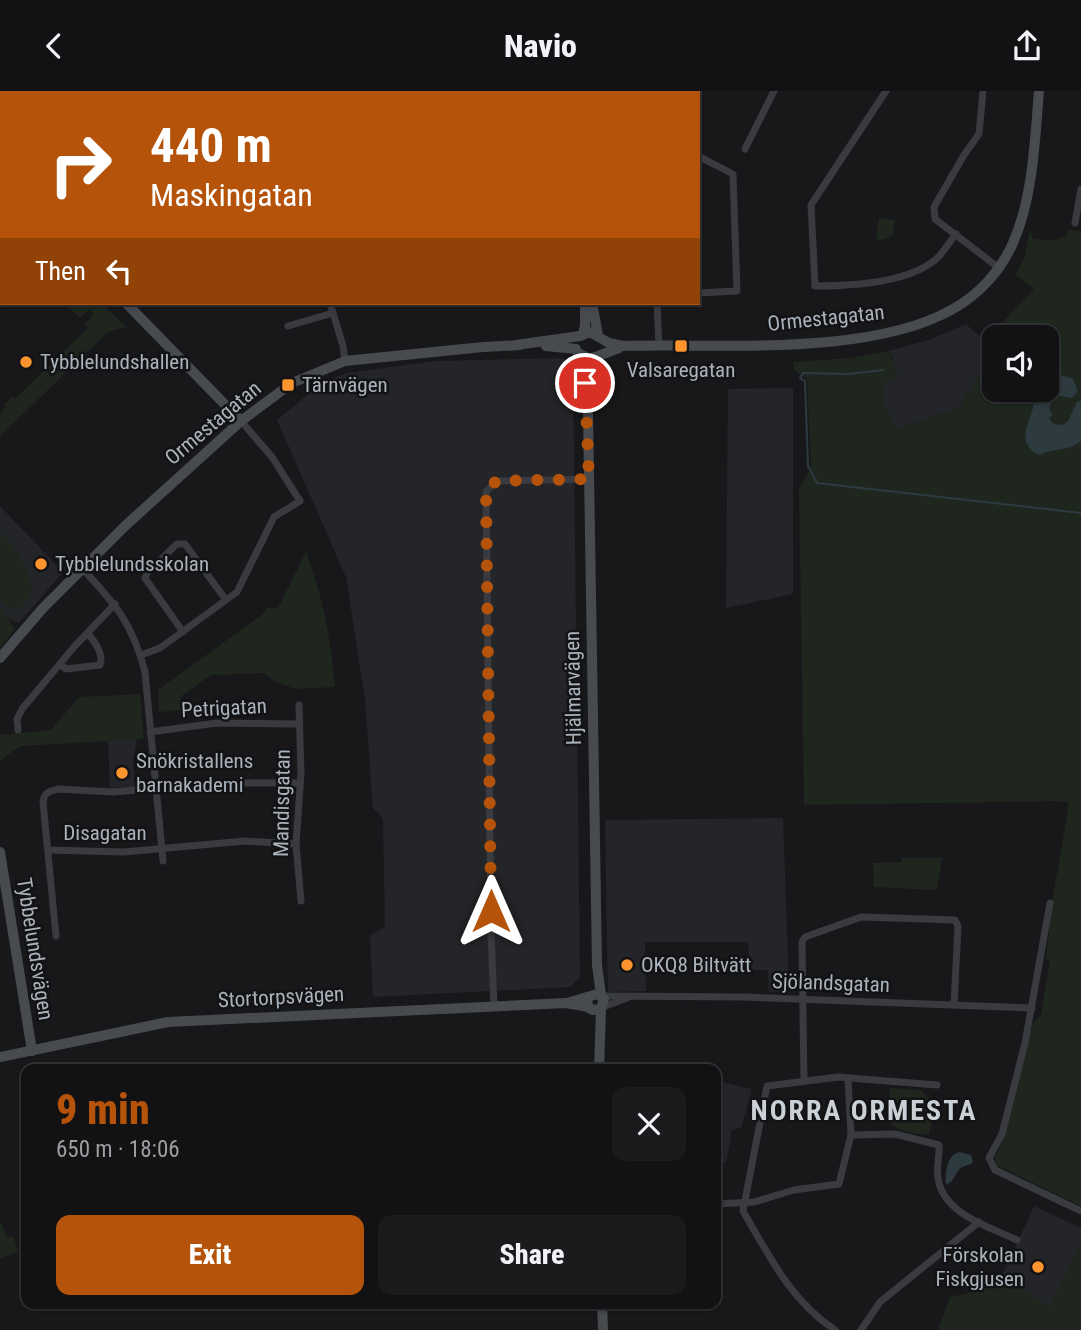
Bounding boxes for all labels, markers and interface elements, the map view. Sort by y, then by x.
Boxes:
icon: back [35,27,73,65]
text: Navio [504,27,577,65]
icon: share [1008,27,1046,65]
text: 440 m [150,117,272,174]
icon: right [35,119,126,210]
text: Maskingatan [150,176,313,214]
icon: left [100,252,138,290]
text: Then [35,256,86,286]
street label: Ormestagatan [766,300,886,336]
map controls [982,325,1059,402]
button: sound [982,325,1059,402]
marker: Valsaregatan [673,338,689,354]
place label: Tybblelundshallen [40,350,189,374]
pin [555,353,615,413]
marker: Tybblelundshallen [18,354,34,370]
place label: Valsaregatan [627,358,735,382]
icon: arrive [566,364,604,402]
place label: Tärnvägen [302,373,388,397]
street label: Ormestagatan [160,376,266,470]
marker: Tärnvägen [280,377,296,393]
place label: Tybblelundsskolan [55,552,209,576]
marker: Tybblelundsskolan [33,556,49,572]
street label: Hjälmarvägen [560,631,586,745]
street label: Petrigatan [181,694,267,722]
place label: Snökristallens barnakademi [136,749,253,797]
street label: Mandisgatan [269,749,295,857]
marker: Snökristallens barnakademi [114,765,130,781]
street label: Disagatan [63,821,147,845]
position arrow [454,874,528,948]
street label: Tybbelundsvägen [12,876,58,1022]
place label: OKQ8 Biltvätt [641,953,751,977]
marker: OKQ8 Biltvätt [619,957,635,973]
street label: Sjölandsgatan [772,969,890,997]
street label: Stortorpsvägen [217,982,345,1012]
text: 9 min [56,1085,150,1134]
button: close [612,1087,686,1161]
district label: NORRA ORMESTA [751,1094,977,1127]
text: 650 m · 18:06 [56,1136,180,1163]
button: Exit [56,1215,364,1295]
button: Share [378,1215,686,1295]
place label: Förskolan Fiskgjusen [935,1243,1024,1291]
marker: Förskolan Fiskgjusen [1030,1259,1046,1275]

